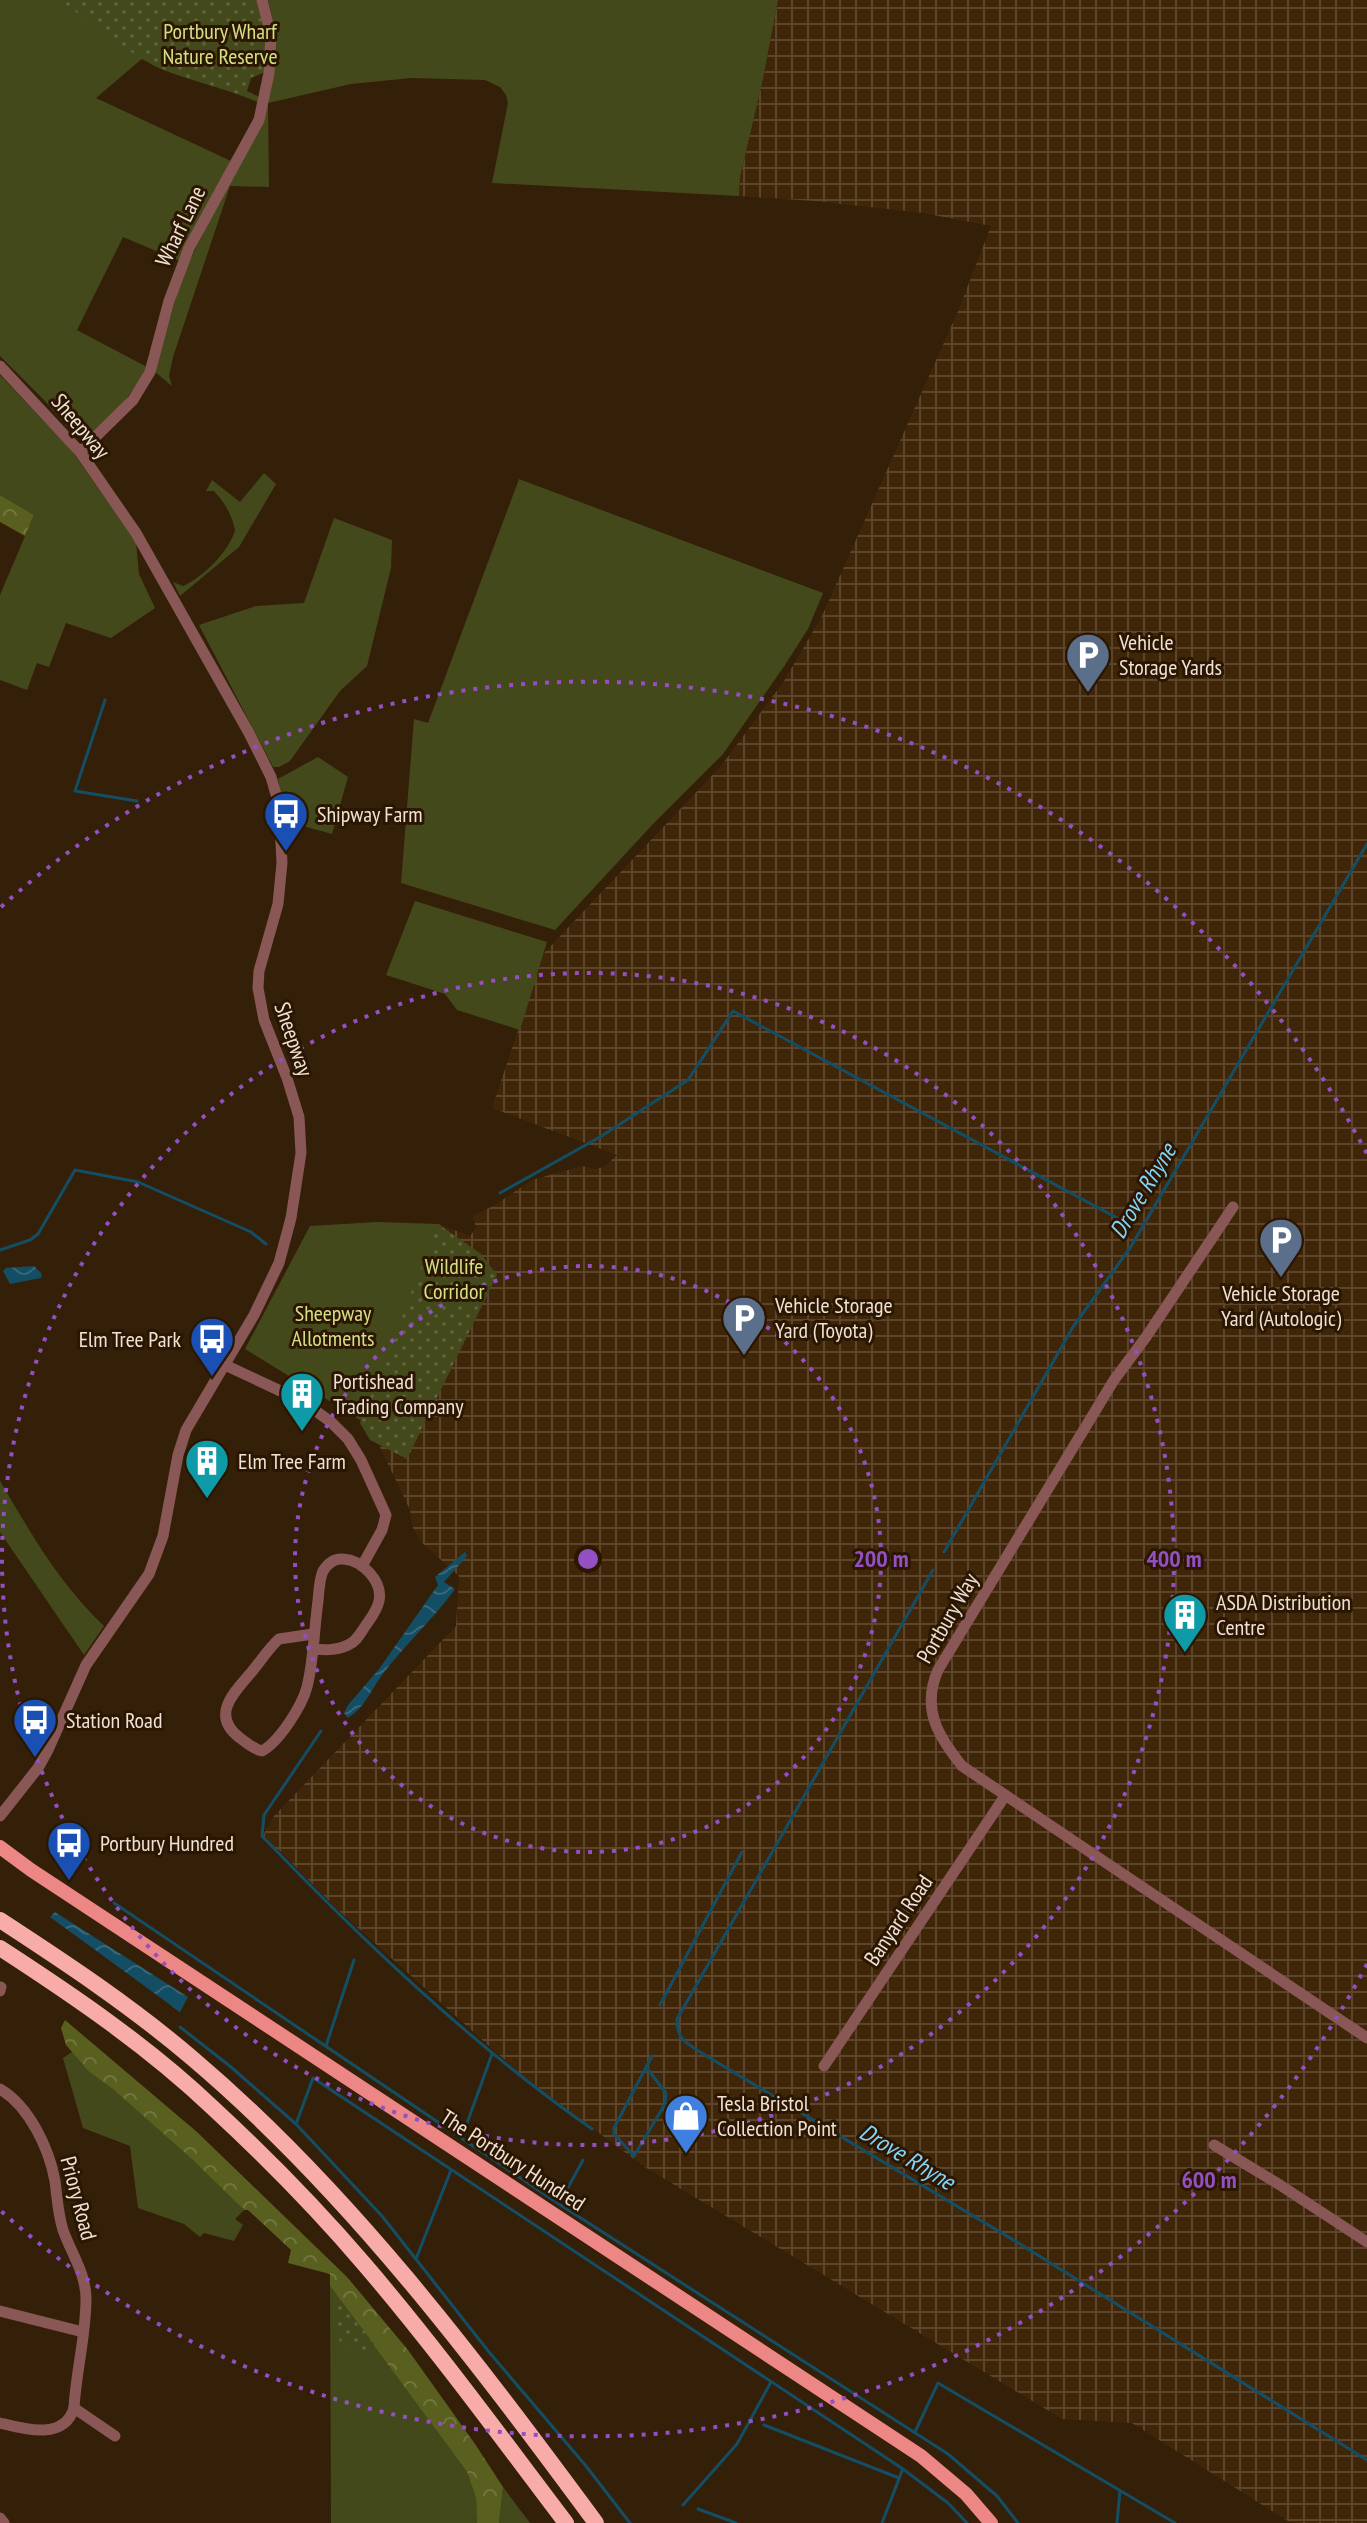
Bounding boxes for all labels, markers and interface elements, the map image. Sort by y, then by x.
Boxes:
park label: Portbury Wharf Nature Reserve [163,17,278,70]
street label: Wharf Lane [149,181,211,271]
street label: Sheepway [46,388,117,465]
place label: Vehicle Storage Yards [1118,628,1222,681]
parking icon: Vehicle Storage Yards [1064,631,1112,694]
bus stop icon: Shipway Farm [262,790,310,853]
place label: Shipway Farm [317,800,423,828]
street label: Sheepway [268,998,320,1080]
water label: Drove Rhyne [1102,1136,1184,1244]
parking icon: Vehicle Storage Yard (Autologic) [1257,1216,1305,1279]
park label: Wildlife Corridor [424,1252,484,1305]
place label: Vehicle Storage Yard (Autologic) [1221,1279,1342,1332]
place label: Vehicle Storage Yard (Toyota) [774,1291,893,1344]
parking icon: Vehicle Storage Yard (Toyota) [720,1294,768,1357]
park label: Sheepway Allotments [292,1299,374,1352]
bus stop icon: Elm Tree Park [188,1315,236,1378]
place label: Elm Tree Park [79,1325,181,1353]
place label: Portishead Trading Company [333,1367,464,1420]
building icon: Portishead Trading Company [278,1370,326,1433]
building icon: Elm Tree Farm [183,1437,231,1500]
place label: Elm Tree Farm [238,1447,346,1475]
text: 200 m [853,1543,909,1574]
text: 400 m [1146,1543,1202,1574]
centre of rings [574,1545,602,1573]
street label: Portbury Way [910,1567,984,1668]
place label: ASDA Distribution Centre [1216,1588,1351,1641]
building icon: ASDA Distribution Centre [1161,1591,1209,1654]
bus stop icon: Station Road [11,1696,59,1759]
place label: Station Road [66,1706,162,1734]
bus stop icon: Portbury Hundred [45,1819,93,1882]
place label: Portbury Hundred [100,1829,234,1857]
street label: Banyard Road [857,1869,939,1971]
place label: Tesla Bristol Collection Point [717,2089,837,2142]
shop icon: Tesla Bristol Collection Point [662,2092,710,2155]
street label: The Portbury Hundred [435,2103,591,2217]
water label: Drove Rhyne [854,2116,962,2198]
street label: Priory Road [54,2153,104,2243]
text: 600 m [1181,2164,1237,2195]

